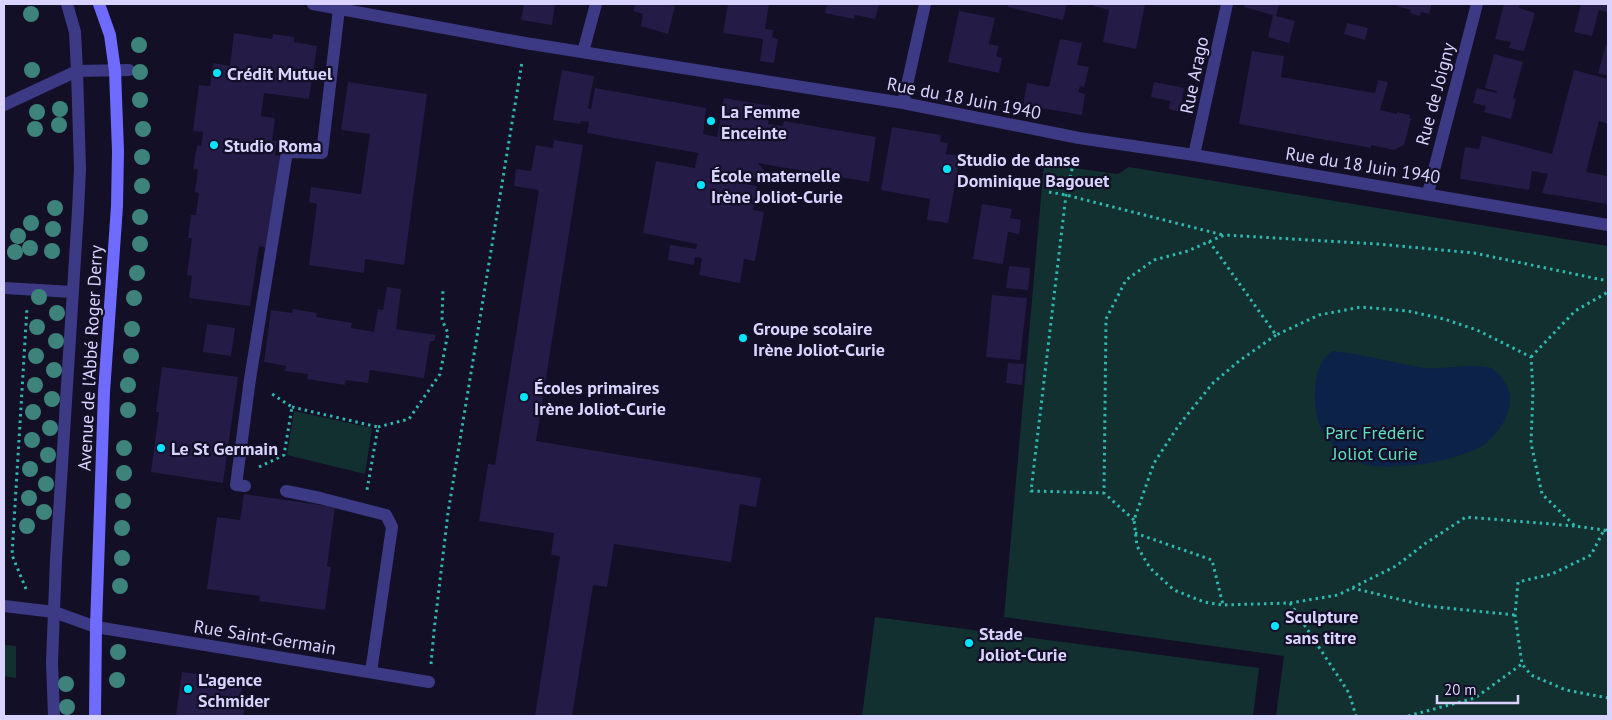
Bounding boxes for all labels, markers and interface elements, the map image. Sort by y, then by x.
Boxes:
street label: Rue Arago [1175,34,1213,116]
street label: Rue de Joigny [1410,40,1460,148]
place label: Crédit Mutuel [227,62,333,85]
marker: Crédit Mutuel [211,67,223,79]
street label: Rue du 18 Juin 1940 [885,72,1043,124]
place label: La Femme Enceinte [721,100,800,144]
marker: La Femme Enceinte [705,115,717,127]
place label: Studio Roma [224,134,321,157]
marker: Studio Roma [208,139,220,151]
street label: Rue du 18 Juin 1940 [1284,141,1442,189]
place label: Studio de danse Dominique Bagouet [957,148,1110,192]
marker: Studio de danse Dominique Bagouet [941,163,953,175]
place label: École maternelle Irène Joliot-Curie [711,164,843,208]
marker: École maternelle Irène Joliot-Curie [695,179,707,191]
street label: Avenue de l'Abbé Roger Derry [73,244,107,472]
place label: Groupe scolaire Irène Joliot-Curie [753,317,885,361]
marker: Groupe scolaire Irène Joliot-Curie [737,332,749,344]
place label: Écoles primaires Irène Joliot-Curie [534,376,666,420]
marker: Écoles primaires Irène Joliot-Curie [518,391,530,403]
park label: Parc Frédéric Joliot Curie [1325,421,1425,465]
place label: Le St Germain [171,437,278,460]
marker: Le St Germain [155,442,167,454]
place label: Sculpture sans titre [1285,605,1358,649]
street label: Rue Saint-Germain [192,614,338,660]
marker: Sculpture sans titre [1269,620,1281,632]
place label: Stade Joliot-Curie [978,622,1067,666]
marker: Stade Joliot-Curie [963,637,975,649]
place label: L'agence Schmider [198,668,270,712]
scale bar [1437,672,1518,704]
text: 20 m [1444,680,1477,699]
marker: L'agence Schmider [182,683,194,695]

